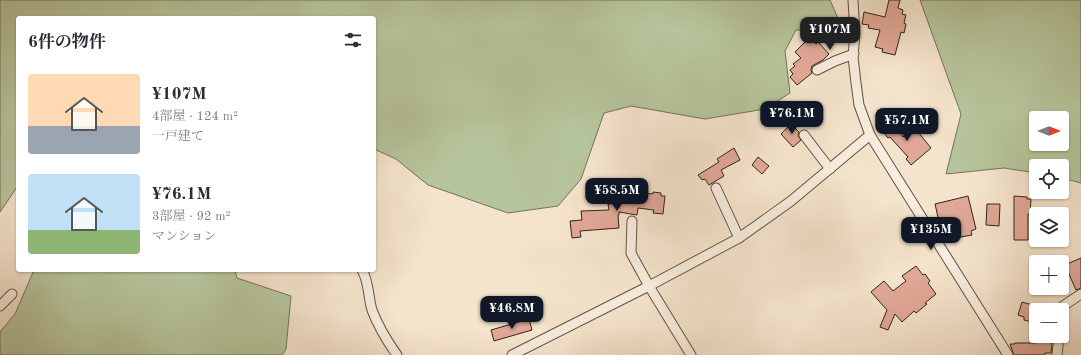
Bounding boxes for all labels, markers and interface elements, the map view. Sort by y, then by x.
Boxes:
pin: ¥107M [802,17,858,51]
text: ¥107M [809,23,851,36]
icon: filters [342,29,364,51]
text: 6件の物件 [28,34,106,51]
text: ¥107M [152,86,207,103]
icon: home [60,90,108,138]
pin: ¥76.1M [759,101,825,135]
text: ¥76.1M [769,107,815,120]
pin: ¥57.1M [874,108,940,142]
text: 4部屋 · 124 m² [152,110,238,123]
north arrow [1029,111,1069,151]
map controls [1029,111,1069,343]
text: ¥57.1M [884,114,930,127]
text: 一戸建て [152,130,204,143]
button: locate [1029,159,1069,199]
pin: ¥58.5M [584,178,650,212]
text: ¥58.5M [594,184,640,197]
text: ¥76.1M [152,186,211,203]
icon: home [60,190,108,238]
button: layers [1029,207,1069,247]
text: 3部屋 · 92 m² [152,210,230,223]
pin: ¥135M [903,217,959,251]
text: ¥135M [910,223,952,236]
text: マンション [152,230,216,243]
button: + [1029,255,1069,295]
pin: ¥46.8M [479,296,545,330]
text: ¥46.8M [489,302,535,315]
button: − [1029,303,1069,343]

